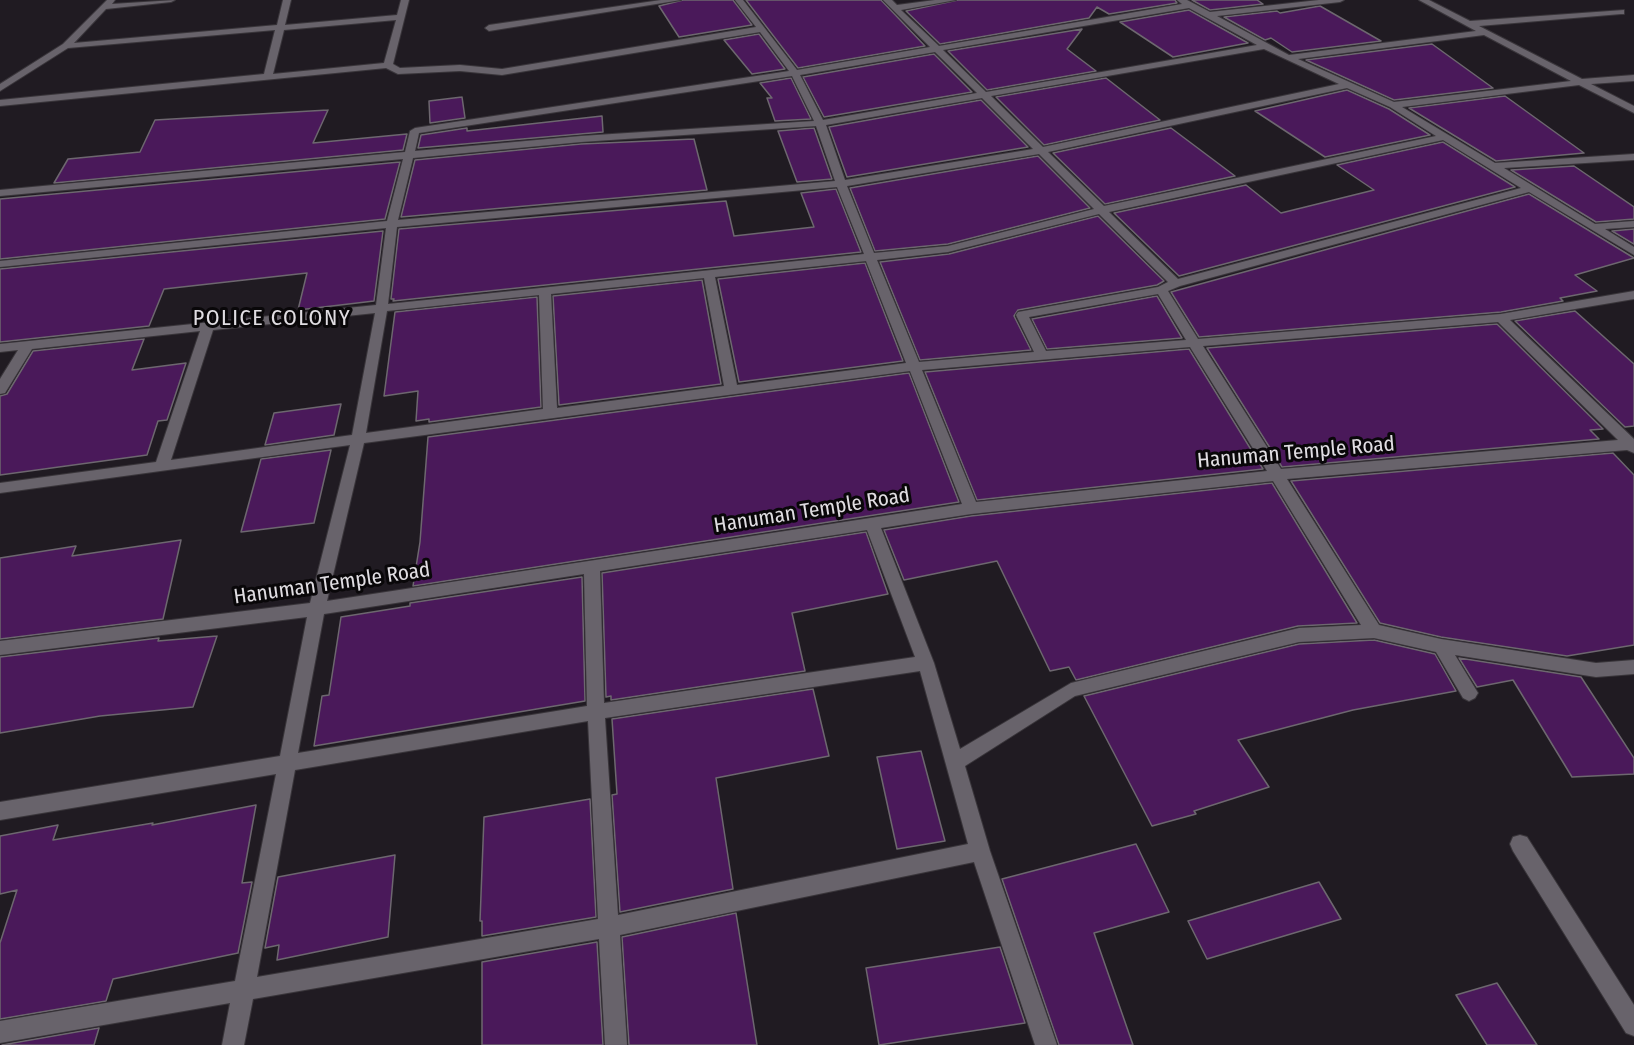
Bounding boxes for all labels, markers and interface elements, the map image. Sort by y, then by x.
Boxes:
district label: POLICE COLONY [193,306,351,332]
street label: Hanuman Temple Road [1196,432,1396,474]
street label: Hanuman Temple Road [712,483,912,539]
street label: Hanuman Temple Road [232,558,432,610]

